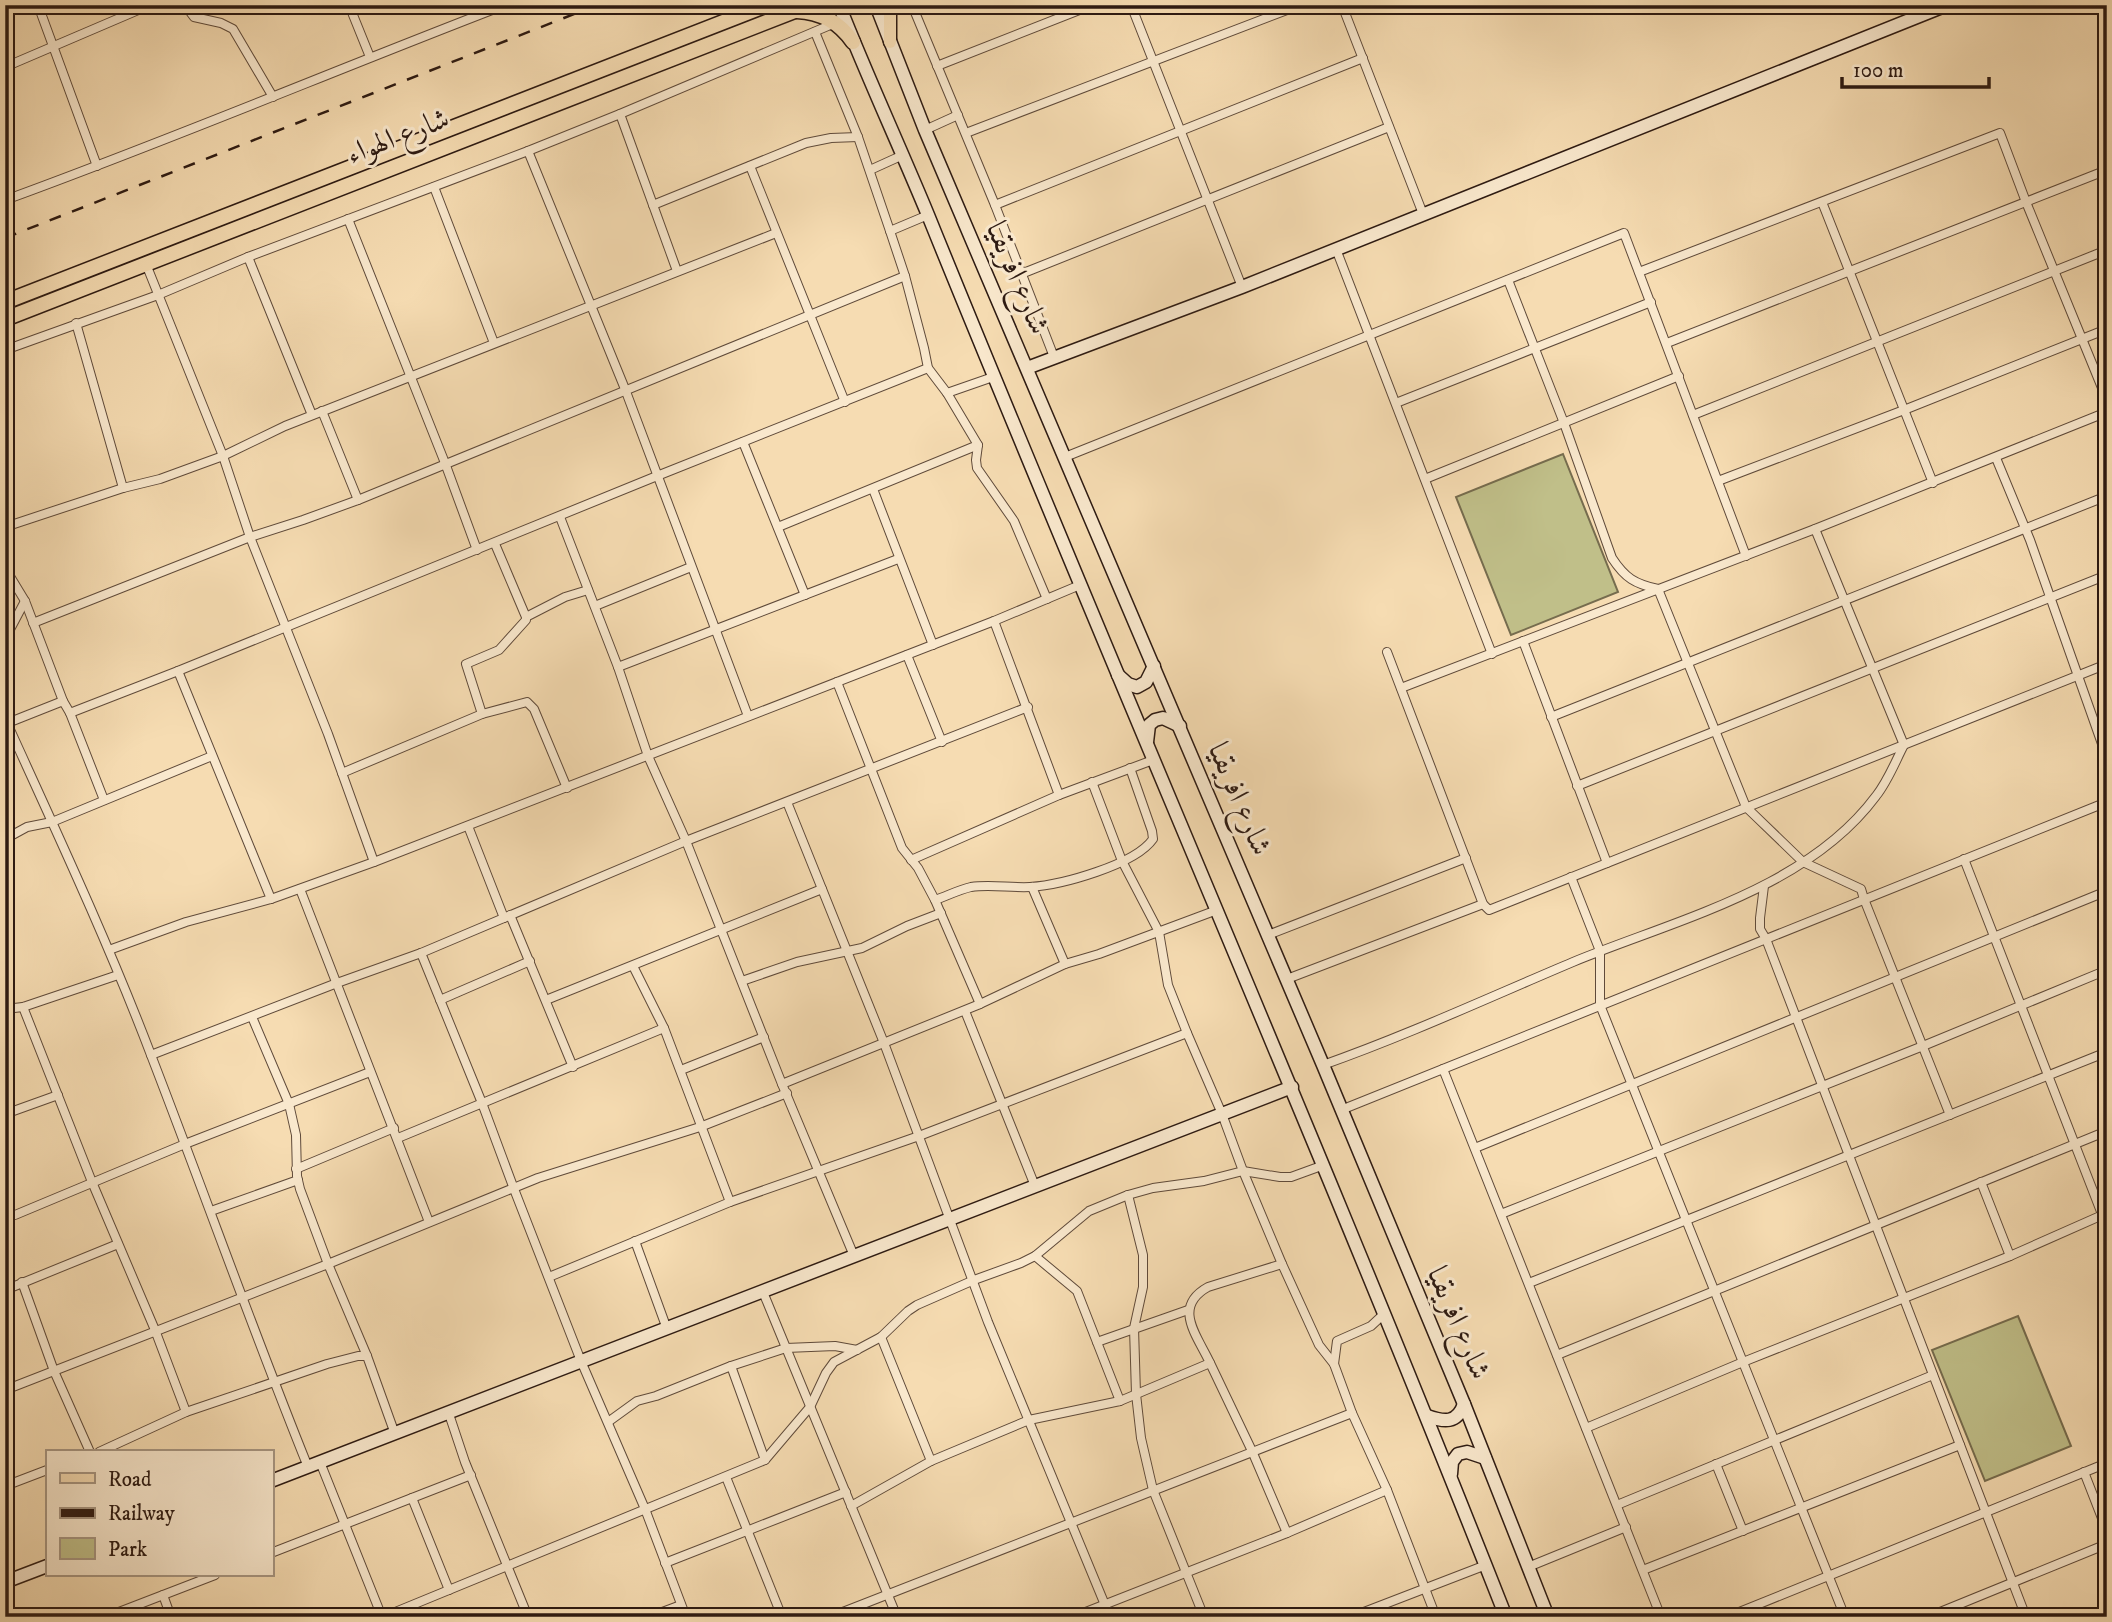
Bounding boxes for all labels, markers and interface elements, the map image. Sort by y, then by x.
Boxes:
scale bar [1842,46,1990,90]
text: 100 m [1853,58,1904,84]
street label: شارع الهواء [341,101,456,178]
street label: شارع افريقيا [972,216,1057,342]
street label: شارع افريقيا [1194,737,1279,863]
street label: شارع افريقيا [1413,1261,1498,1387]
legend [46,1450,273,1576]
text: Road [108,1467,152,1493]
text: Railway [108,1501,176,1527]
text: Park [108,1537,148,1563]

